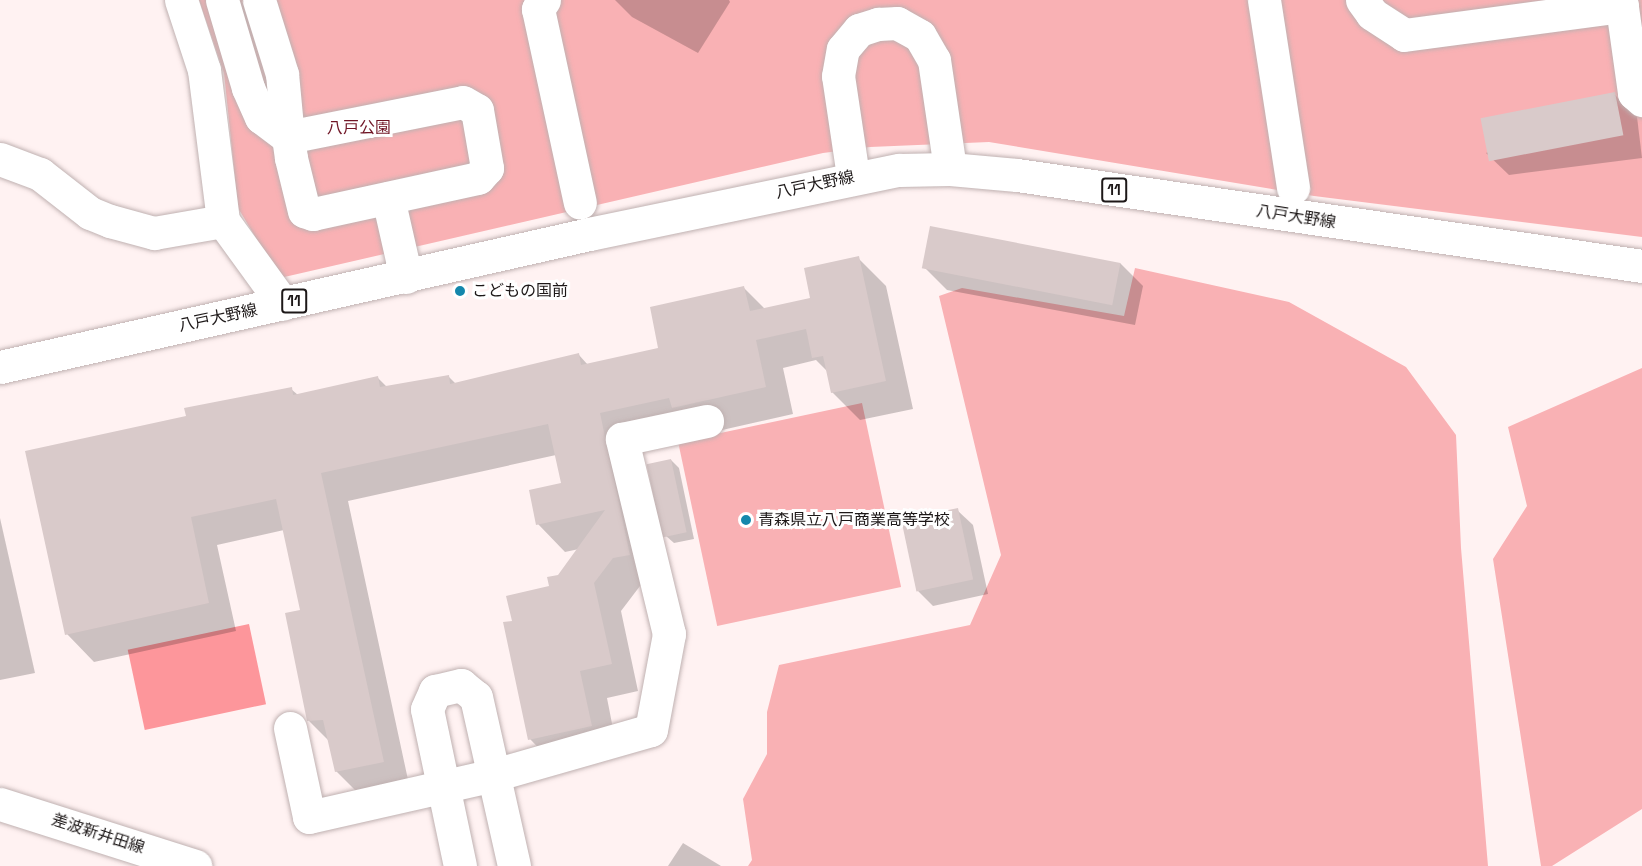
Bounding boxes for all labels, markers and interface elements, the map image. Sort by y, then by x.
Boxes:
park label: 八戸公園 [327,118,391,138]
street label: 八戸大野線 [774,167,856,203]
road number: 11 [1100,178,1128,202]
street label: 八戸大野線 [1255,201,1337,233]
place label: こどもの国前 [472,281,568,301]
marker: こどもの国前 [453,284,467,298]
road number: 11 [280,289,308,313]
street label: 八戸大野線 [177,300,259,336]
place label: 青森県立八戸商業高等学校 [758,510,950,530]
marker: 青森県立八戸商業高等学校 [739,513,753,527]
street label: 差波新井田線 [49,810,147,858]

